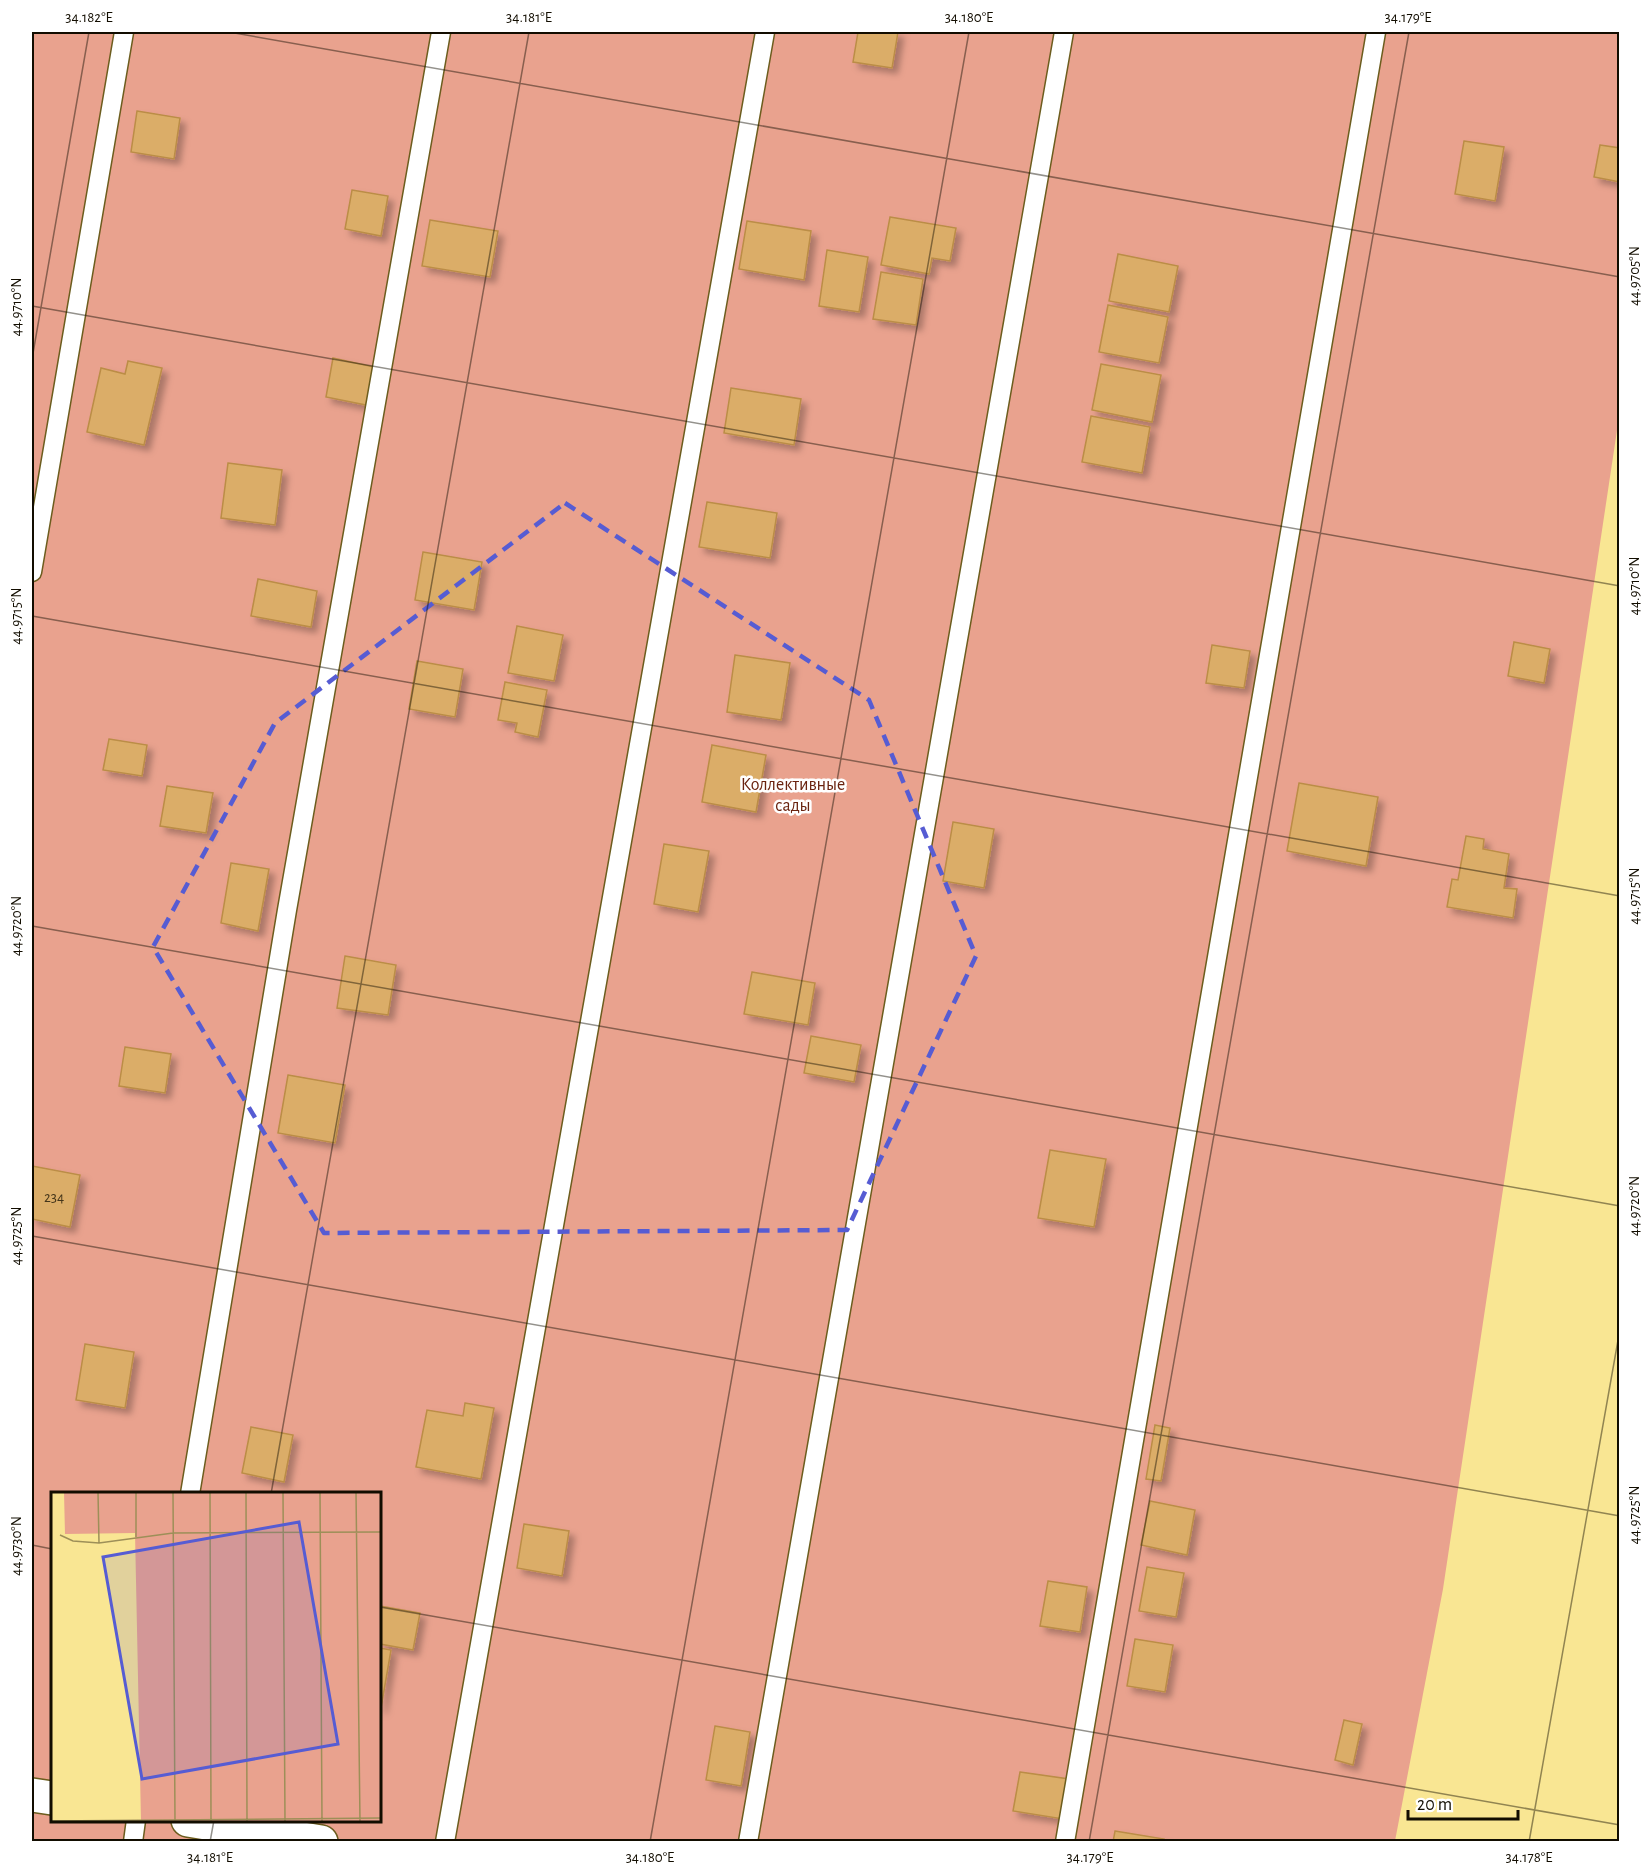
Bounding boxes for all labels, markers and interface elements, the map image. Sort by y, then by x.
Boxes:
text: 34.182°E [65,10,113,25]
text: 34.181°E [506,10,552,25]
text: 34.180°E [945,10,993,25]
text: 34.179°E [1385,10,1431,25]
text: 44.9705°N [1627,246,1642,306]
text: 44.9710°N [9,278,24,336]
text: 44.9710°N [1627,557,1642,615]
text: 44.9715°N [9,587,24,645]
park label: Коллективные сады [741,776,845,815]
text: 44.9715°N [1627,867,1642,925]
text: 44.9720°N [9,896,24,956]
text: 44.9720°N [1627,1176,1642,1236]
house number: 234 [44,1190,64,1205]
text: 44.9725°N [9,1207,24,1265]
text: 44.9725°N [1627,1486,1642,1544]
inset map [51,1492,381,1822]
text: 44.9730°N [9,1516,24,1576]
scale bar [1408,1783,1518,1821]
text: 20 m [1417,1796,1452,1814]
text: 34.181°E [187,1850,233,1865]
text: 34.180°E [626,1850,674,1865]
text: 34.179°E [1067,1850,1113,1865]
text: 34.178°E [1506,1850,1552,1865]

